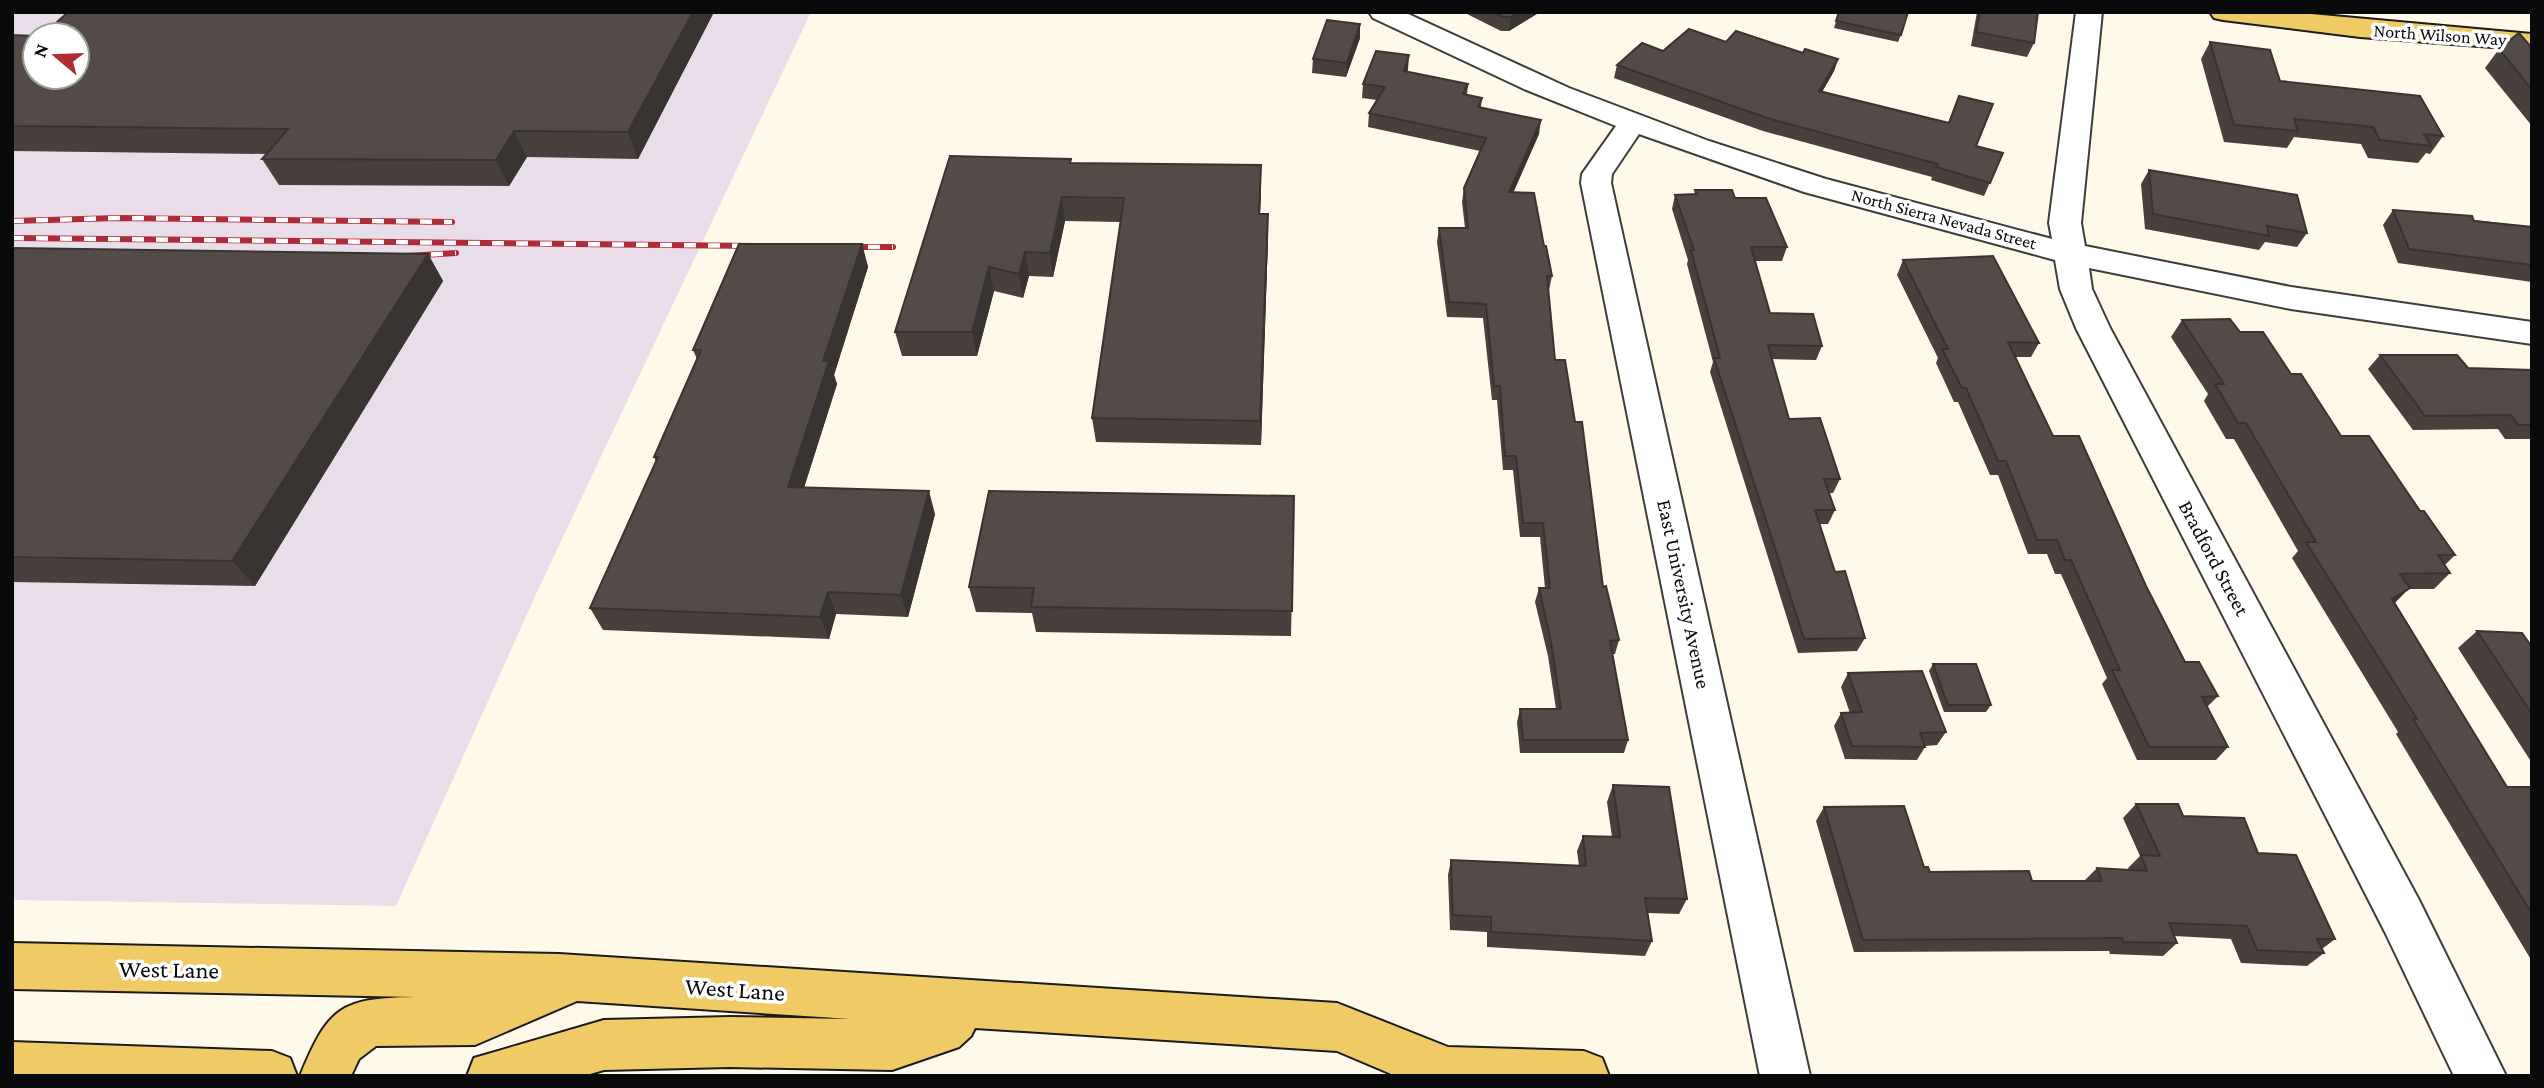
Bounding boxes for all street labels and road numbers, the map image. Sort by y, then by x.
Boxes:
street label: North Wilson Way [2373,20,2508,50]
street label: North Sierra Nevada Street [1849,185,2040,254]
street label: Bradford Street [2174,496,2255,621]
street label: East University Avenue [1652,497,1716,691]
street label: West Lane [119,955,219,983]
street label: West Lane [684,972,786,1006]

